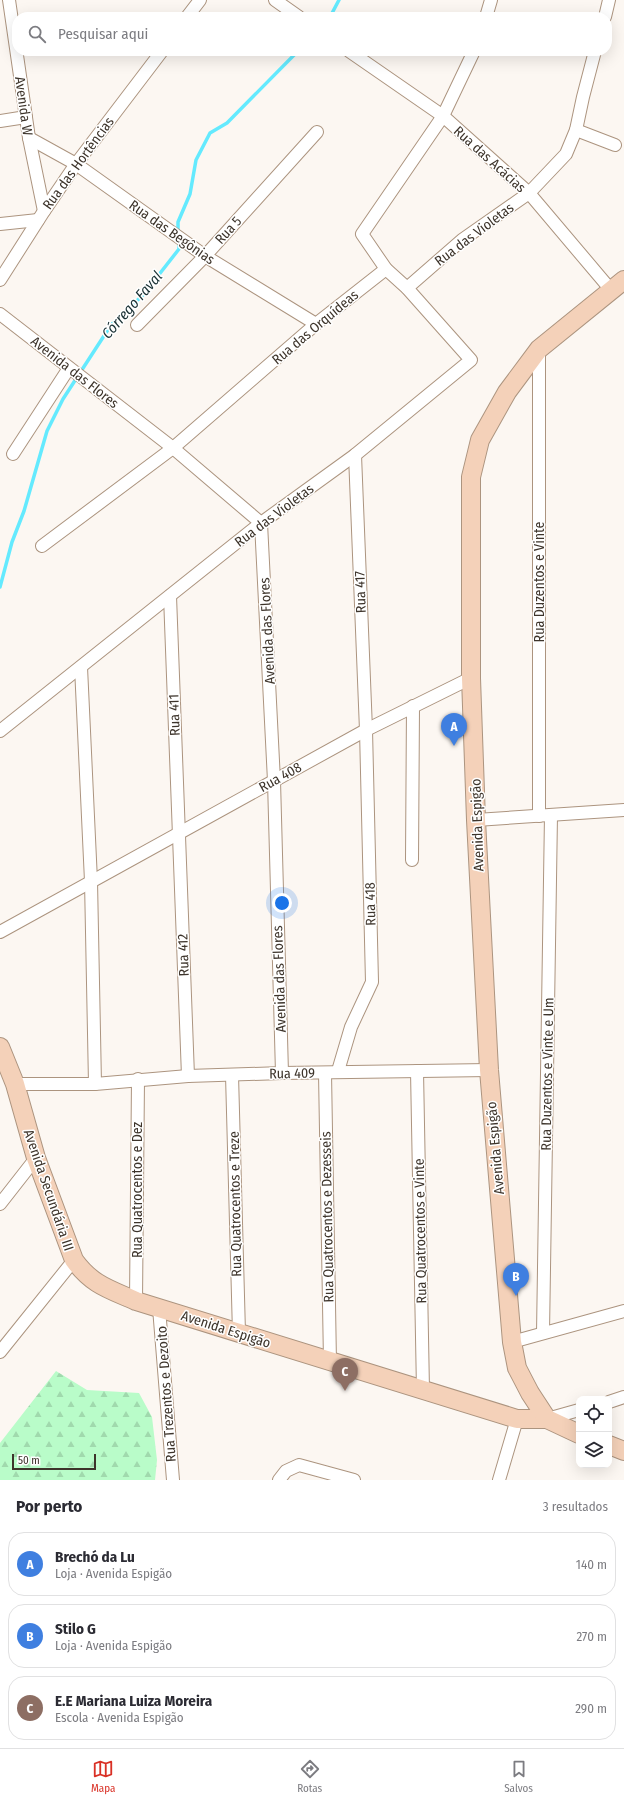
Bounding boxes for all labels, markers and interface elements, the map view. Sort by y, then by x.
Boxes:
search box [12,12,612,56]
icon: search [26,23,48,45]
text: Pesquisar aqui [58,25,148,43]
street label: Avenida W [11,75,36,137]
street label: Rua das Hortências [39,114,118,213]
street label: Rua das Acácias [450,123,529,196]
street label: Rua das Begônias [126,197,218,268]
street label: Rua das Violetas [431,199,517,270]
street label: Rua 5 [212,213,245,248]
water label: Córrego Faval [98,268,166,342]
street label: Rua das Orquídeas [269,286,362,368]
street label: Avenida das Flores [27,333,122,412]
street label: Rua das Violetas [231,480,317,551]
street label: Rua Duzentos e Vinte [531,522,548,642]
street label: Rua 417 [351,570,370,613]
street label: Avenida das Flores [256,577,279,685]
street label: Rua 411 [165,694,184,736]
pin: A [441,713,467,746]
street label: Rua 408 [256,759,305,796]
street label: Avenida Espigão [467,778,488,872]
street label: Rua 418 [362,882,379,926]
your location [272,893,292,913]
street label: Avenida das Flores [269,925,290,1033]
street label: Rua 412 [174,933,193,977]
street label: Rua Duzentos e Vinte e Um [538,997,557,1151]
street label: Rua 409 [269,1065,315,1082]
street label: Avenida Espigão [483,1101,508,1195]
street label: Rua Quatrocentos e Dez [129,1121,146,1258]
street label: Avenida Secundária III [20,1127,77,1253]
street label: Rua Quatrocentos e Treze [226,1131,245,1277]
street label: Rua Quatrocentos e Dezesseis [318,1131,337,1303]
street label: Rua Quatrocentos e Vinte [411,1158,430,1304]
pin: B [503,1263,529,1296]
street label: Avenida Espigão [179,1307,273,1352]
street label: Rua Trezentos e Dezoito [153,1325,180,1463]
pin: C [332,1358,358,1391]
map controls [576,1396,612,1468]
button: locate [576,1396,612,1432]
button: layers [576,1432,612,1468]
scale bar [12,1452,96,1471]
text: 50 m [18,1454,40,1467]
text: Por perto [16,1496,82,1517]
text: 3 resultados [543,1499,608,1514]
text: Brechó da Lu [55,1548,135,1566]
text: A [26,1557,34,1572]
text: 140 m [576,1557,607,1572]
text: Loja · Avenida Espigão [55,1566,172,1581]
text: Stilo G [55,1620,96,1638]
text: B [26,1629,34,1644]
text: 270 m [576,1629,607,1644]
text: Loja · Avenida Espigão [55,1638,172,1653]
text: E.E Mariana Luiza Moreira [55,1692,212,1710]
text: C [27,1701,33,1716]
text: 290 m [575,1701,607,1716]
text: Escola · Avenida Espigão [55,1710,184,1725]
tab: Mapa [91,1758,115,1795]
tab: Rotas [297,1758,322,1795]
tab: Salvos [504,1758,533,1795]

